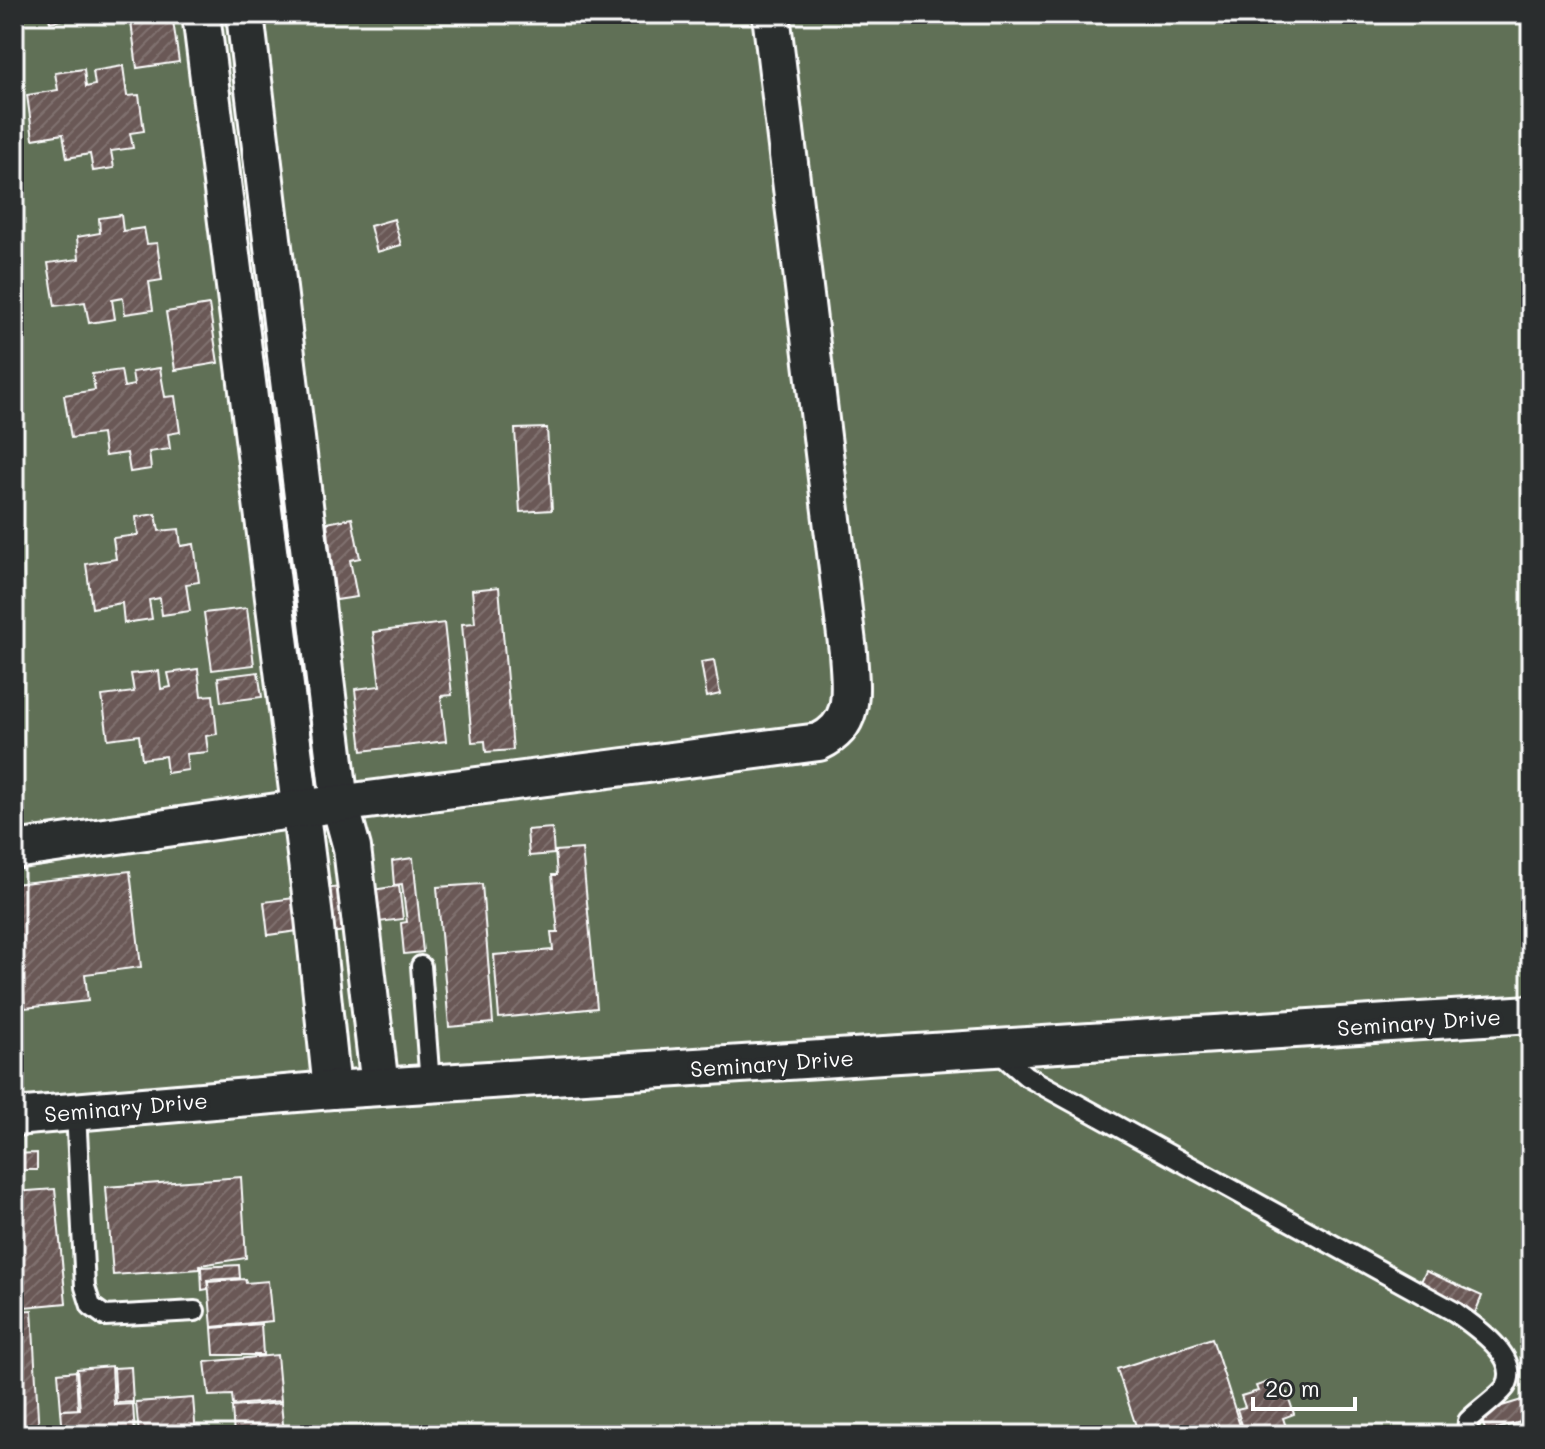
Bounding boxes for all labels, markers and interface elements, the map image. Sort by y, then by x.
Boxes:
street label: Seminary Drive [1336,1002,1502,1042]
street label: Seminary Drive [689,1043,855,1083]
street label: Seminary Drive [43,1085,209,1129]
scale bar [1253,1361,1355,1411]
text: 20 m [1265,1372,1320,1403]

